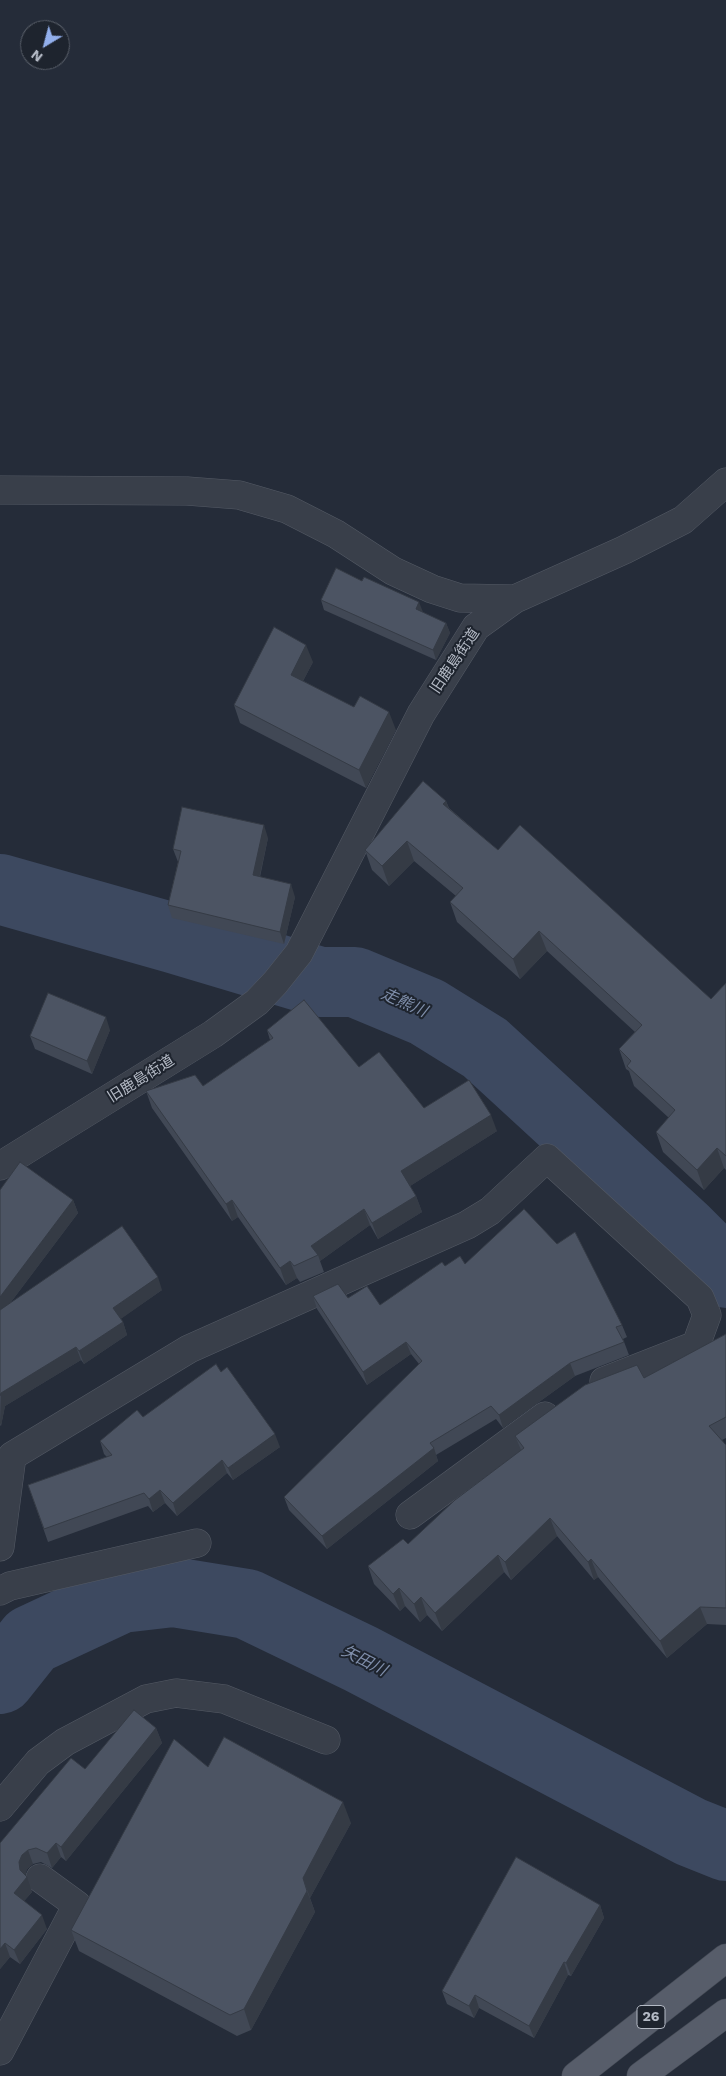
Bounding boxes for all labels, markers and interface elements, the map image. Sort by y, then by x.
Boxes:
north arrow [20,20,70,70]
text: N [28,47,46,66]
street label: 旧鹿島街道 [427,625,483,697]
water label: 走熊川 [378,984,430,1022]
street label: 旧鹿島街道 [104,1051,178,1107]
water label: 矢田川 [338,1642,390,1680]
road number: 26 [637,2005,665,2028]

